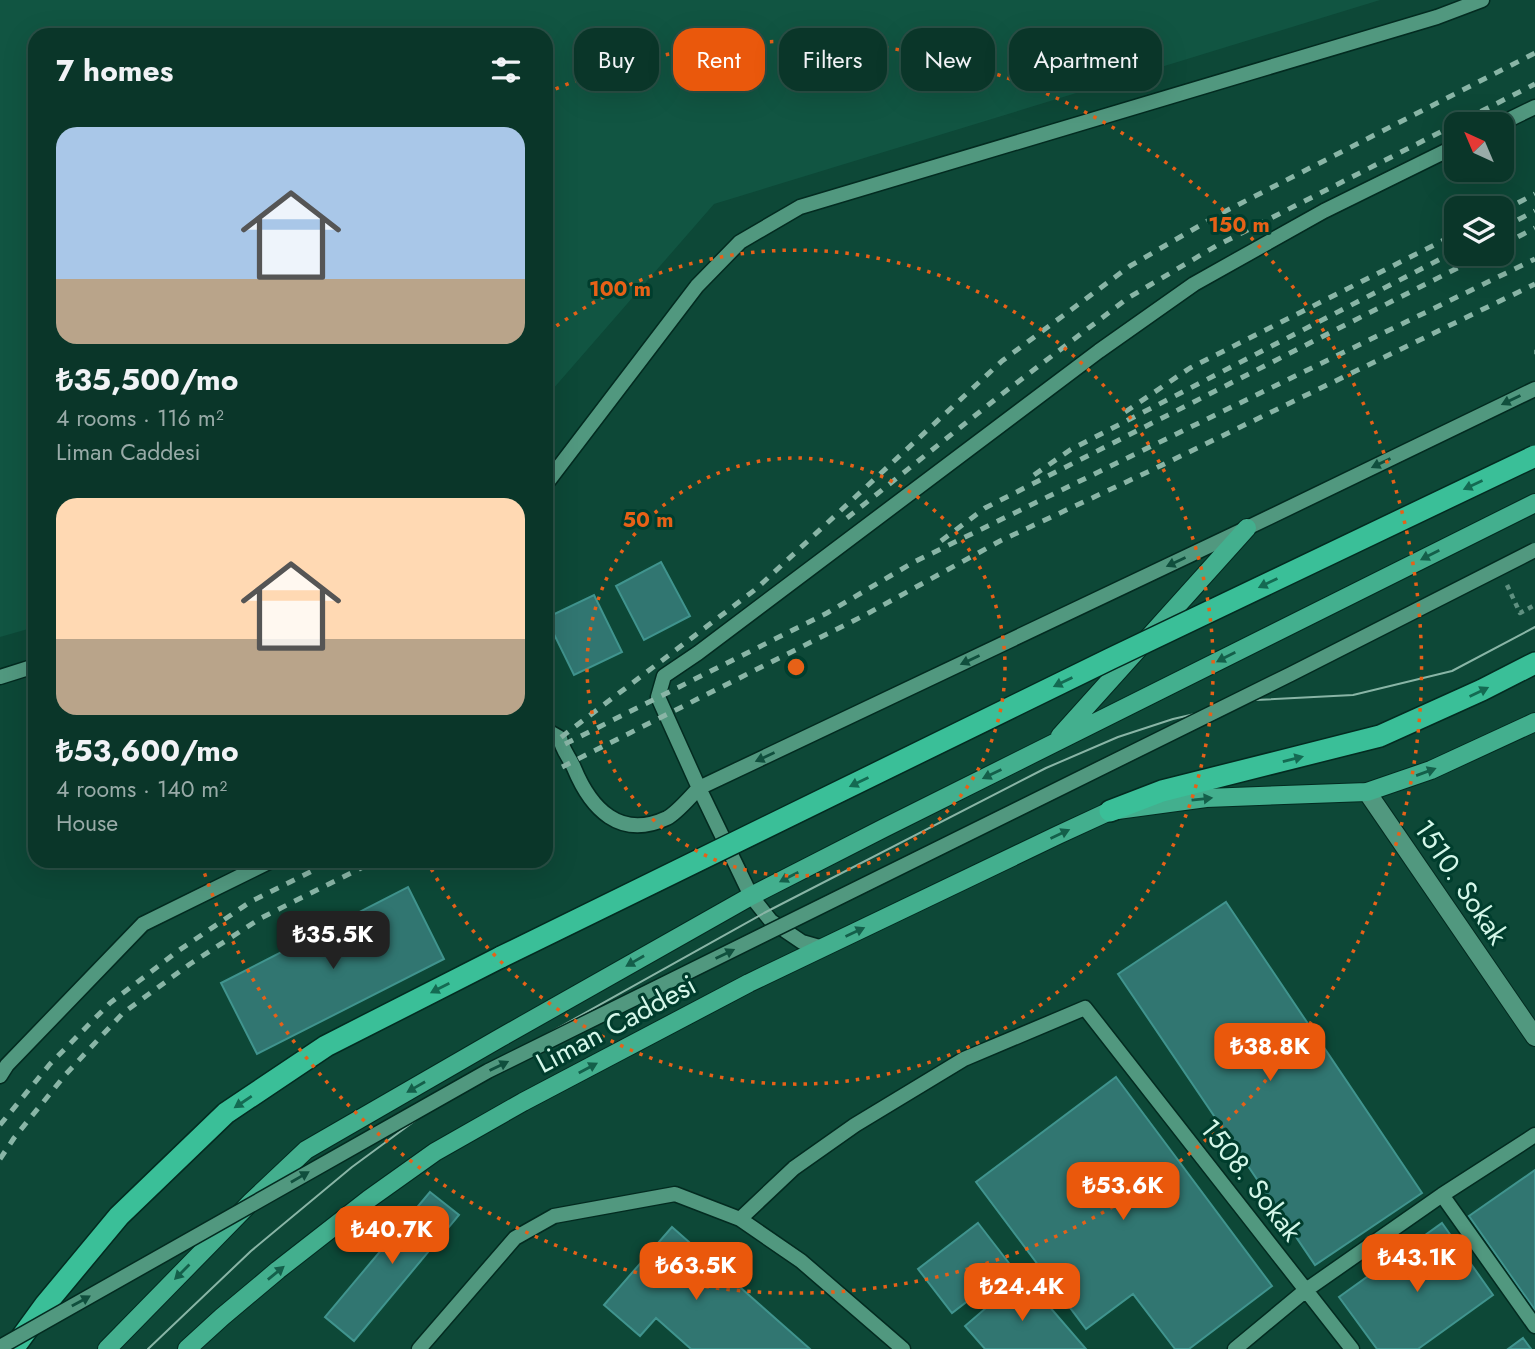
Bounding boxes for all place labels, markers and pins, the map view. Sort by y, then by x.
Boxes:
centre of rings [784,655,808,679]
pin: ₺35.5K [276,912,390,971]
pin: ₺38.8K [1213,1024,1327,1083]
pin: ₺53.6K [1066,1162,1180,1222]
pin: ₺40.7K [335,1206,449,1266]
pin: ₺43.1K [1360,1234,1474,1294]
pin: ₺63.5K [639,1242,753,1302]
pin: ₺24.4K [965,1264,1079,1323]

